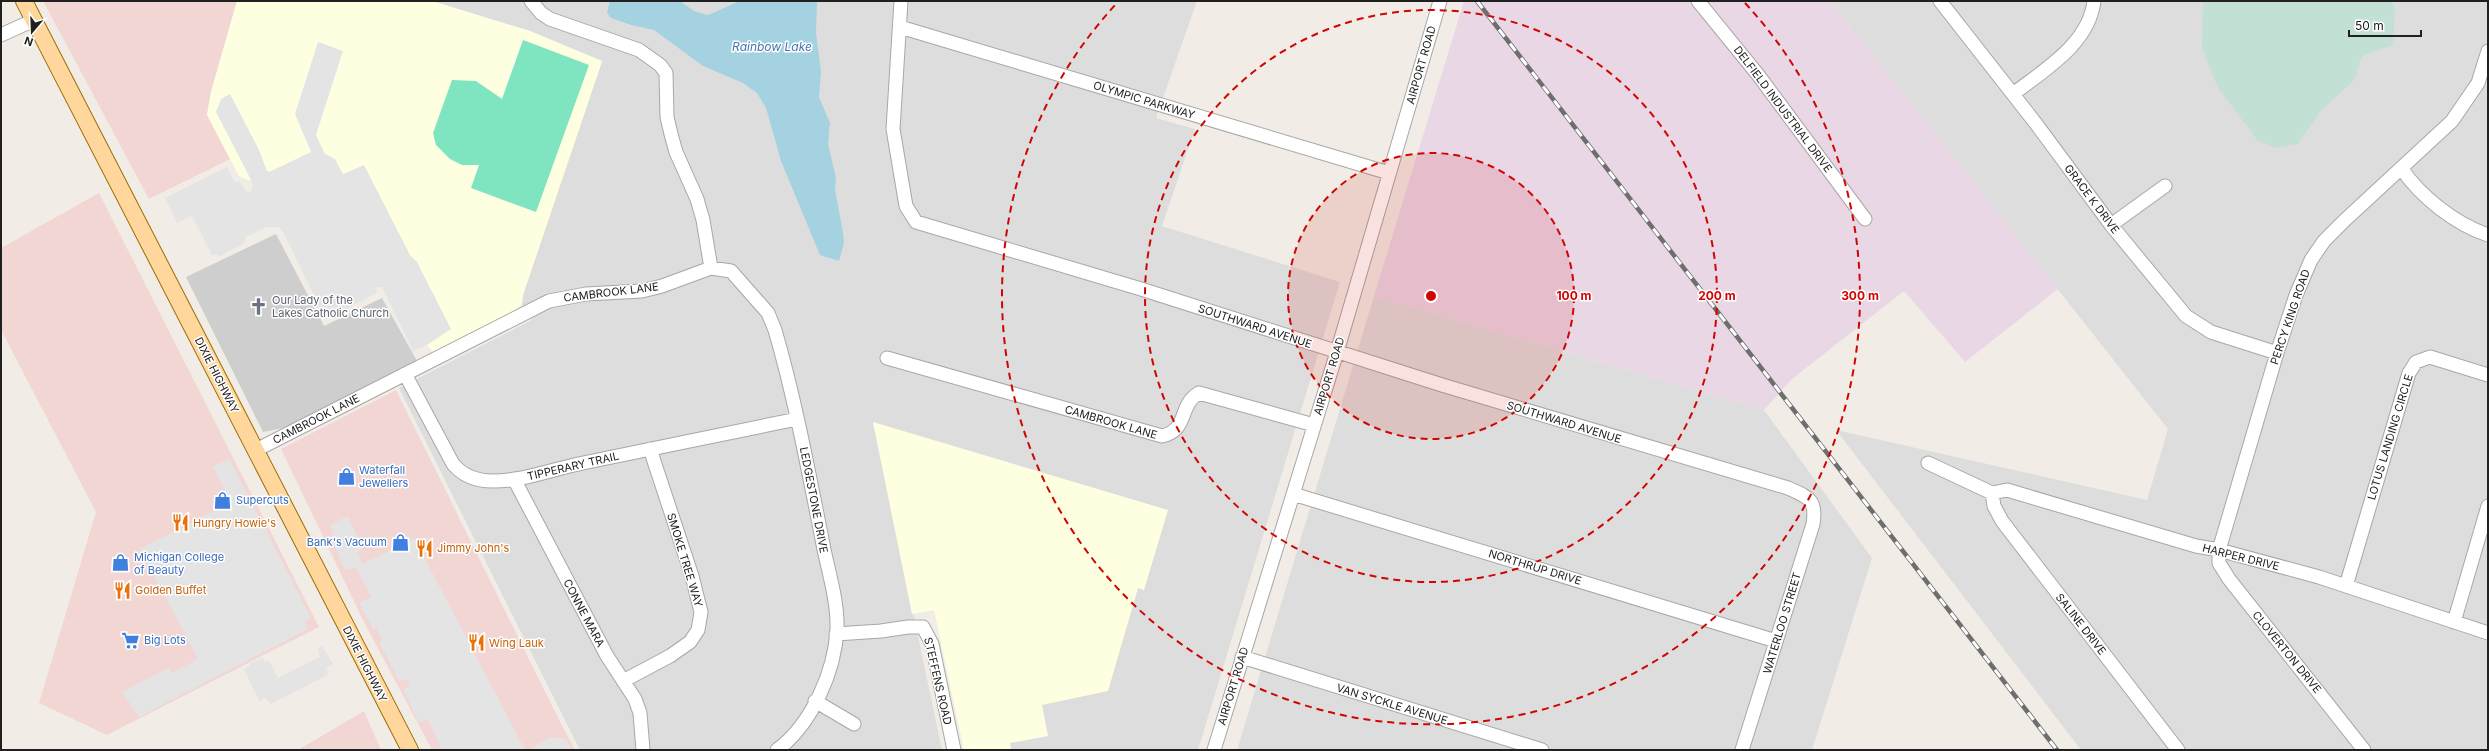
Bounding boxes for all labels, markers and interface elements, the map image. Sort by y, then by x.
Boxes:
north arrow [12,12,52,52]
scale bar [2349,12,2421,38]
text: 50 m [2355,18,2384,33]
street label: AIRPORT ROAD [1403,24,1439,106]
text: N [22,33,35,49]
water label: Rainbow Lake [732,39,812,54]
street label: DELFIELD INDUSTRIAL DRIVE [1731,43,1835,175]
street label: OLYMPIC PARKWAY [1092,78,1197,122]
street label: GRACE K DRIVE [2061,162,2123,236]
street label: PERCY KING ROAD [2267,267,2313,367]
street label: CAMBROOK LANE [563,279,659,305]
text: 100 m [1556,288,1592,303]
text: 200 m [1698,288,1736,303]
text: 300 m [1841,288,1879,303]
centre of rings [1424,289,1438,303]
place label: Our Lady of the Lakes Catholic Church [272,293,389,320]
church icon: Our Lady of the Lakes Catholic Church [249,296,269,316]
street label: SOUTHWARD AVENUE [1196,301,1314,351]
street label: DIXIE HIGHWAY [192,335,242,416]
street label: AIRPORT ROAD [1310,335,1348,417]
street label: LOTUS LANDING CIRCLE [2364,372,2416,502]
street label: CAMBROOK LANE [270,391,362,447]
street label: SOUTHWARD AVENUE [1505,398,1623,446]
street label: CAMBROOK LANE [1063,402,1159,442]
street label: LEDGESTONE DRIVE [797,446,831,554]
street label: TIPPERARY TRAIL [526,449,620,483]
place label: Waterfall Jewellers [359,463,409,490]
shop icon: Waterfall Jewellers [336,466,356,486]
shop icon: Supercuts [213,490,233,510]
place label: Supercuts [236,493,289,507]
street label: SMOKE TREE WAY [664,511,706,609]
restaurant icon: Hungry Howie's [170,513,190,533]
place label: Hungry Howie's [193,516,276,530]
shop icon: Bank's Vacuum [390,532,410,552]
place label: Bank's Vacuum [307,535,387,549]
restaurant icon: Jimmy John's [414,538,434,558]
place label: Jimmy John's [437,541,510,555]
street label: HARPER DRIVE [2201,541,2281,573]
street label: NORTHRUP DRIVE [1487,546,1583,588]
place label: Michigan College of Beauty [134,550,224,577]
shop icon: Michigan College of Beauty [111,553,131,573]
street label: WATERLOO STREET [1760,571,1804,675]
street label: CONNE MARA [560,577,608,650]
restaurant icon: Golden Buffet [112,580,132,600]
place label: Golden Buffet [135,583,207,597]
street label: SALINE DRIVE [2053,591,2109,657]
street label: CLOVERTON DRIVE [2249,608,2325,696]
street label: DIXIE HIGHWAY [340,624,390,705]
supermarket icon: Big Lots [121,630,141,650]
place label: Big Lots [144,633,186,647]
restaurant icon: Wing Lauk [466,633,486,653]
place label: Wing Lauk [489,636,544,650]
street label: STEFFENS ROAD [921,636,955,726]
street label: AIRPORT ROAD [1214,645,1252,727]
street label: VAN SYCKLE AVENUE [1335,680,1449,728]

